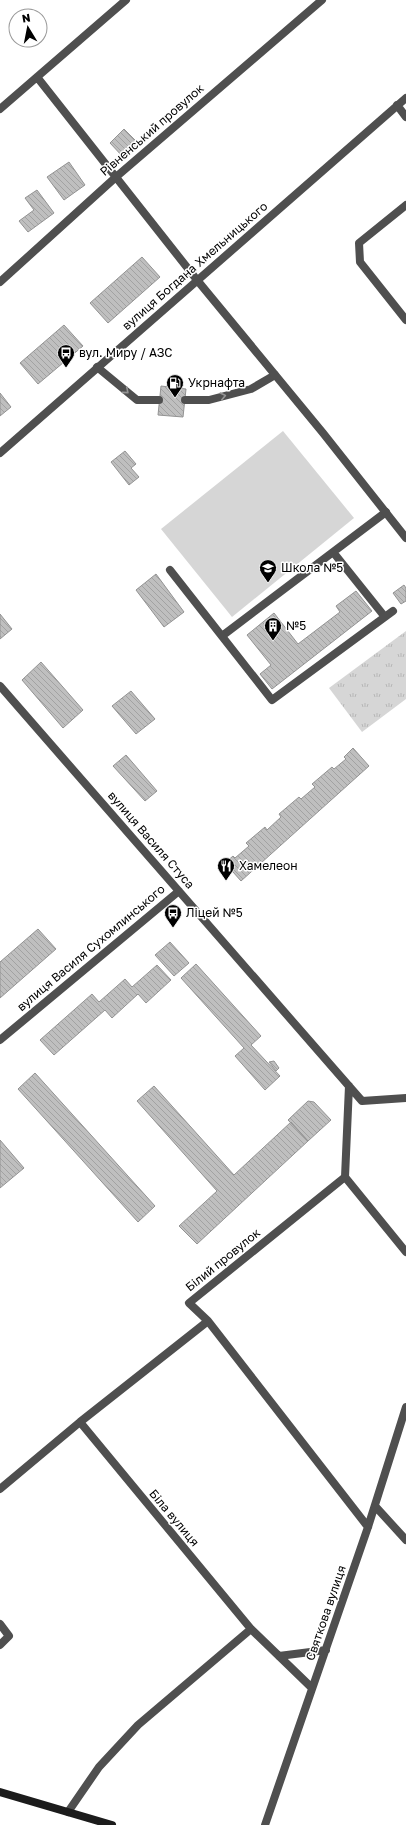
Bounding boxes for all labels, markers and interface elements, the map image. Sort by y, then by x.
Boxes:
north arrow [8,8,48,48]
text: N [21,11,31,25]
street label: Рівненський провулок [97,80,207,179]
street label: вулиця Богдана Хмельницького [119,198,270,333]
bus stop icon: вул. Миру / АЗС [56,343,76,368]
place label: вул. Миру / АЗС [79,345,172,360]
fuel station icon: Укрнафта [165,373,185,398]
place label: Укрнафта [188,375,245,390]
one-way arrow [121,386,128,393]
one-way arrow [220,392,227,401]
school or university icon: Школа №5 [258,558,278,583]
place label: Школа №5 [281,560,343,575]
building icon: №5 [263,616,283,641]
place label: №5 [286,618,306,633]
street label: вулиця Василя Стуса [105,788,198,892]
restaurant icon: Хамелеон [216,856,236,881]
place label: Хамелеон [239,858,298,873]
street label: вулиця Василя Сухомлинського [14,881,168,1014]
bus stop icon: Ліцей №5 [163,903,183,928]
place label: Ліцей №5 [186,905,243,920]
street label: Білий провулок [182,1225,263,1294]
street label: Біла вулиця [146,1486,203,1549]
street label: Святкова вулиця [302,1563,349,1662]

